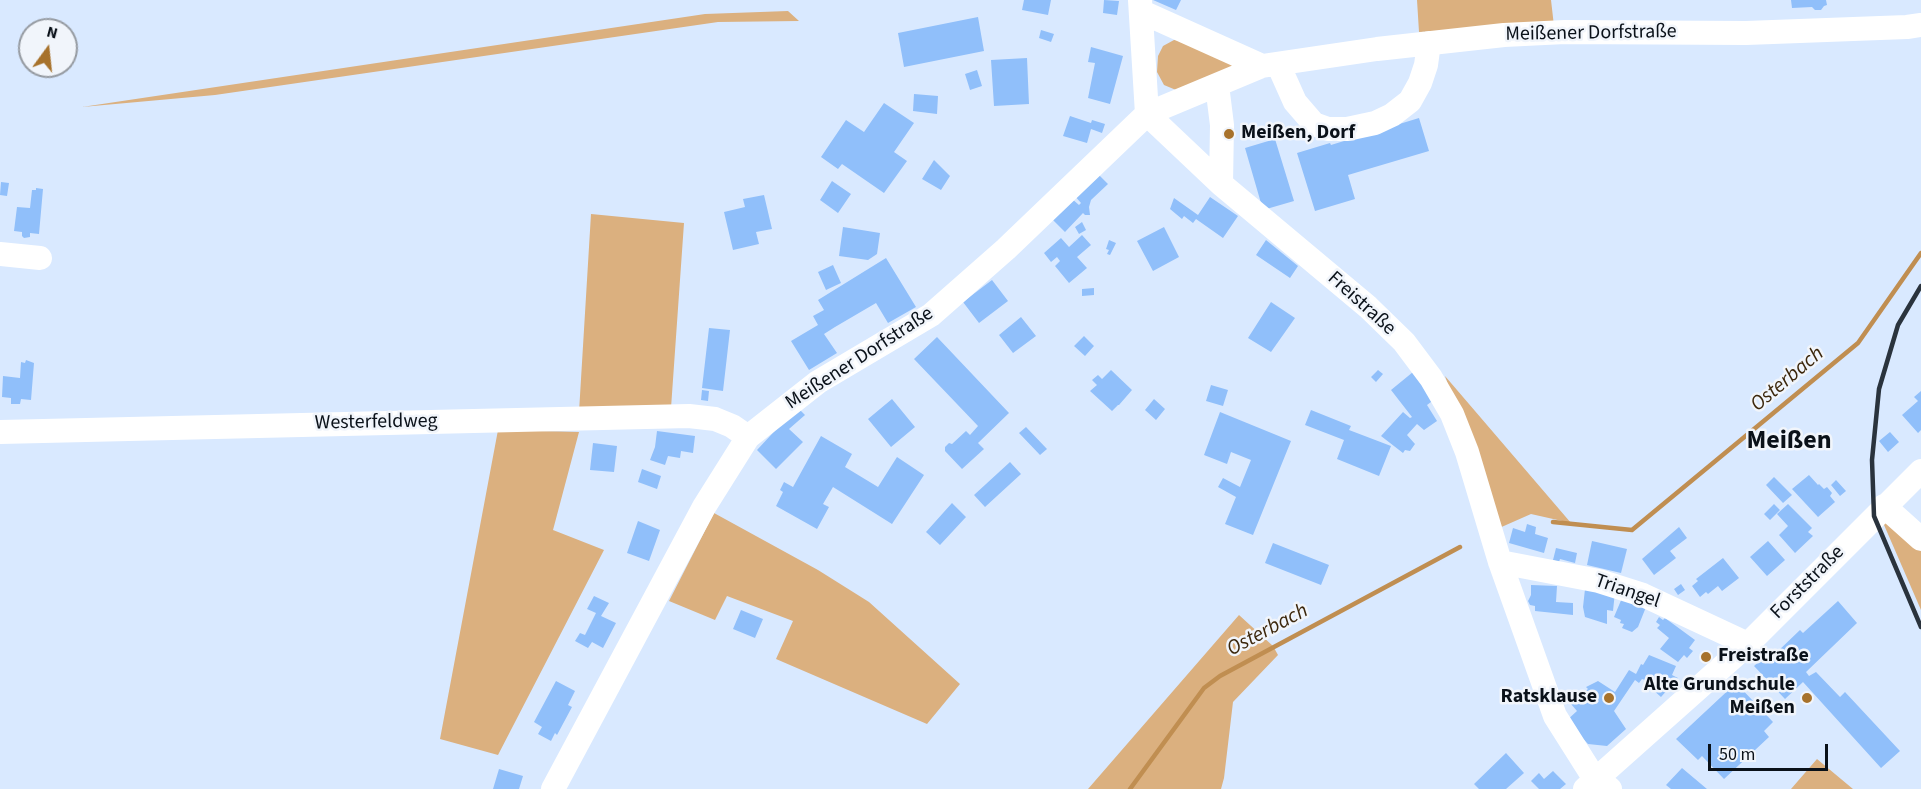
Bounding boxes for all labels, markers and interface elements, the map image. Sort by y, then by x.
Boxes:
north arrow [18,18,78,78]
text: N [44,21,60,45]
street label: Meißener Dorfstraße [1505,21,1677,47]
place label: Meißen, Dorf [1241,122,1355,146]
marker: Meißen, Dorf [1222,127,1236,141]
street label: Freistraße [1322,267,1400,341]
street label: Meißener Dorfstraße [782,302,938,416]
water label: Osterbach [1746,342,1830,418]
street label: Westerfeldweg [314,410,438,436]
district label: Meißen [1746,426,1832,458]
street label: Forststraße [1766,541,1850,625]
street label: Triangel [1591,570,1663,614]
water label: Osterbach [1223,599,1313,663]
place label: Freistraße [1718,645,1809,669]
marker: Freistraße [1699,650,1713,664]
place label: Alte Grundschule Meißen [1644,674,1795,721]
place label: Ratsklause [1501,686,1597,710]
marker: Ratsklause [1602,691,1616,705]
marker: Alte Grundschule Meißen [1800,691,1814,705]
scale bar [1711,732,1831,770]
text: 50 m [1719,742,1755,767]

